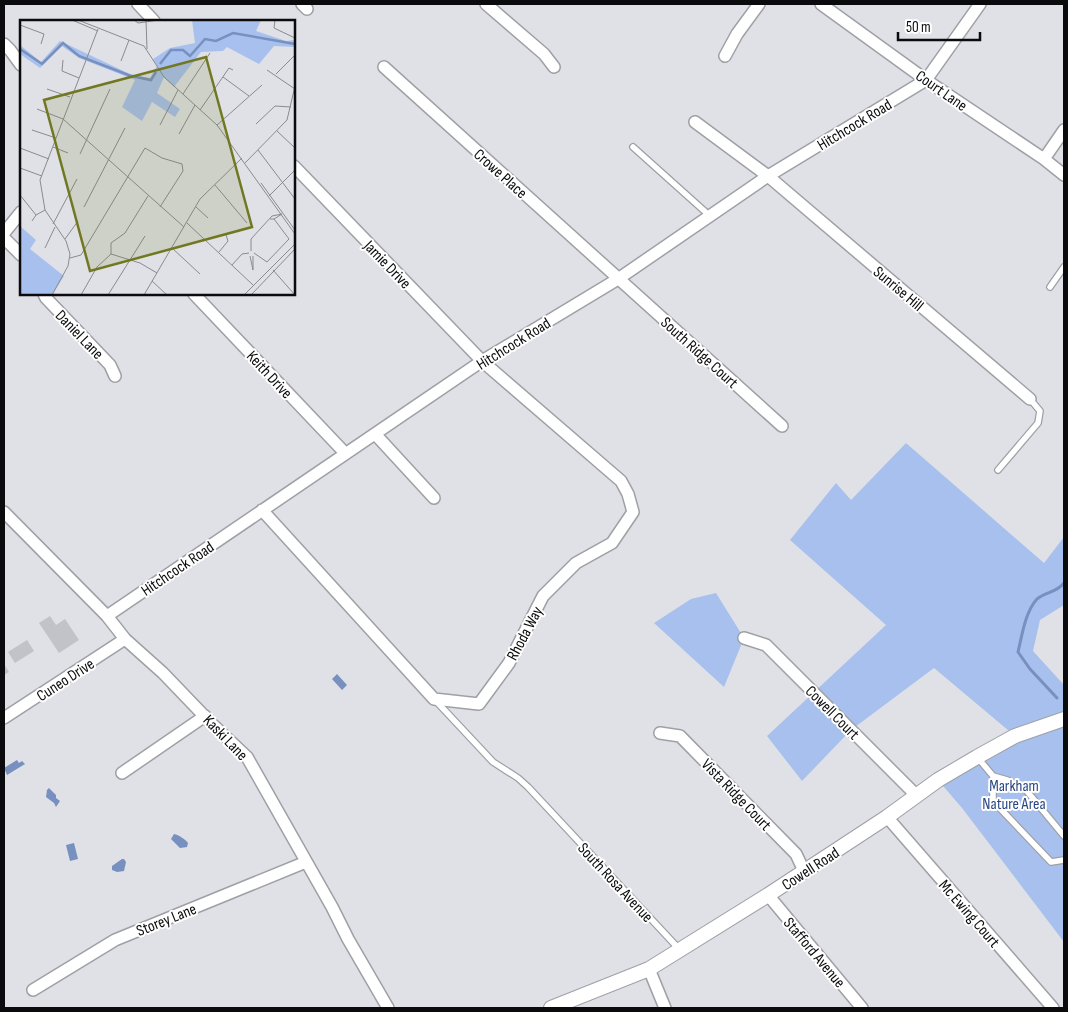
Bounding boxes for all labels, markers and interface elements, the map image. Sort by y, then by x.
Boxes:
scale bar [898,10,980,42]
text: 50 m [906,18,931,37]
inset map [20,20,295,295]
street label: Court Lane [912,67,971,116]
street label: Hitchcock Road [814,96,896,155]
street label: Crowe Place [469,145,531,203]
street label: Jamie Drive [359,236,414,293]
street label: Sunrise Hill [869,263,927,316]
street label: Daniel Lane [51,306,107,364]
street label: South Ridge Court [656,313,742,393]
street label: Hitchcock Road [473,314,554,375]
street label: Keith Drive [242,347,296,403]
street label: Hitchcock Road [138,538,218,601]
street label: Rhoda Way [503,603,547,664]
street label: Cuneo Drive [33,655,98,706]
street label: Cowell Court [801,682,863,744]
street label: Kaski Lane [199,711,251,765]
street label: Vista Ridge Court [697,755,775,835]
park label: Markham Nature Area [982,777,1046,814]
street label: South Rosa Avenue [573,839,657,927]
street label: Cowell Road [779,844,843,895]
street label: Mc Ewing Court [934,876,1003,952]
street label: Storey Lane [134,900,199,941]
street label: Stafford Avenue [779,914,849,992]

